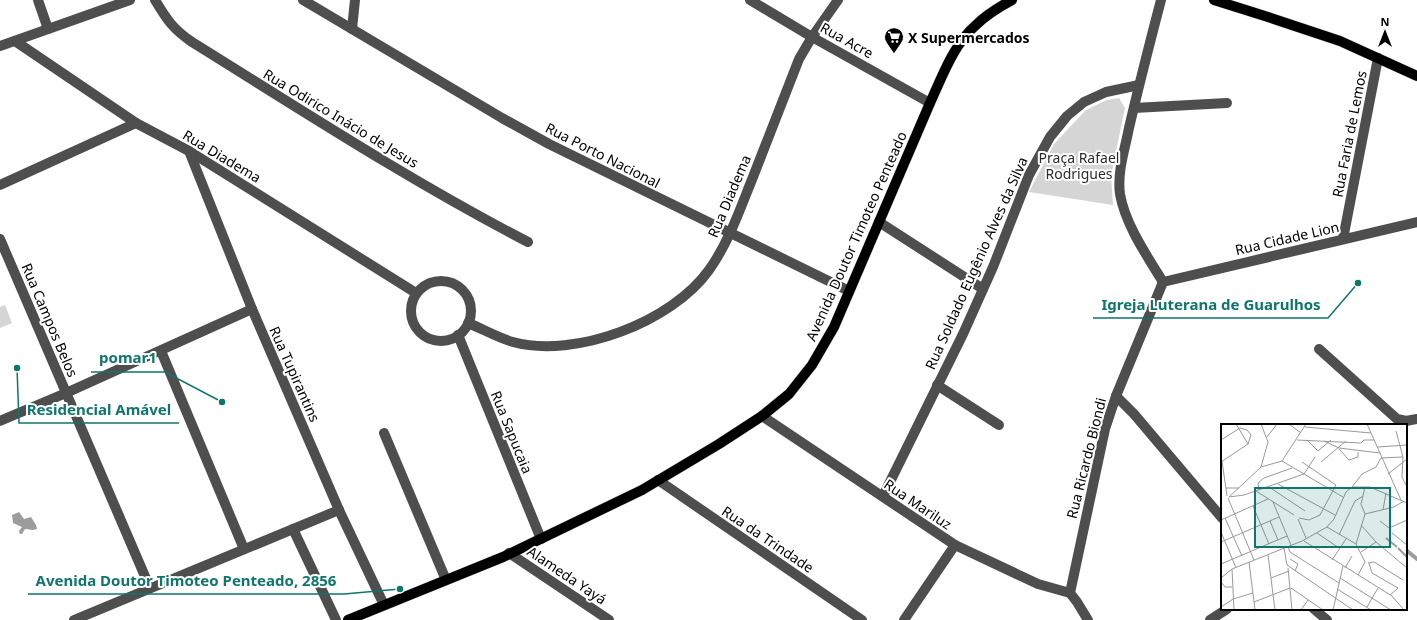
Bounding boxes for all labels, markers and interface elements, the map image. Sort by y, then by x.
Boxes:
north arrow [1365,12,1405,52]
text: N [1381,14,1389,29]
street label: Rua Acre [817,18,877,62]
supermarket icon: X Supermercados [883,26,905,54]
place label: X Supermercados [908,28,1030,47]
street label: Rua Odirico Inácio de Jesus [260,64,422,172]
street label: Rua Faria de Lemos [1327,69,1371,199]
street label: Rua Porto Nacional [542,118,664,192]
street label: Rua Diadema [179,125,265,187]
street label: Avenida Doutor Timoteo Penteado [801,128,911,344]
park label: Praça Rafael Rodrigues [1039,148,1119,183]
street label: Rua Diadema [703,152,755,240]
street label: Rua Soldado Eugênio Alves da Silva [920,154,1032,372]
street label: Rua Cidade Lion [1233,217,1341,259]
street label: Rua Campos Belos [17,260,83,380]
callout: Igreja Luterana de Guarulhos [1093,291,1328,318]
text: Igreja Luterana de Guarulhos [1101,294,1321,314]
street label: Rua Tupirantins [265,323,325,425]
callout: pomar1 [91,345,165,372]
text: pomar1 [99,347,157,367]
street label: Rua Sapucaia [487,388,537,476]
callout: Residencial Amável [19,396,179,423]
street label: Rua Ricardo Biondi [1062,396,1110,520]
text: Residencial Amável [27,399,171,419]
inset map [1221,424,1407,610]
street label: Rua Mariluz [880,474,956,534]
street label: Rua da Trindade [718,501,818,577]
street label: Alameda Yayá [524,542,610,608]
callout: Avenida Doutor Timoteo Penteado, 2856 [28,567,344,594]
text: Avenida Doutor Timoteo Penteado, 2856 [36,570,337,590]

